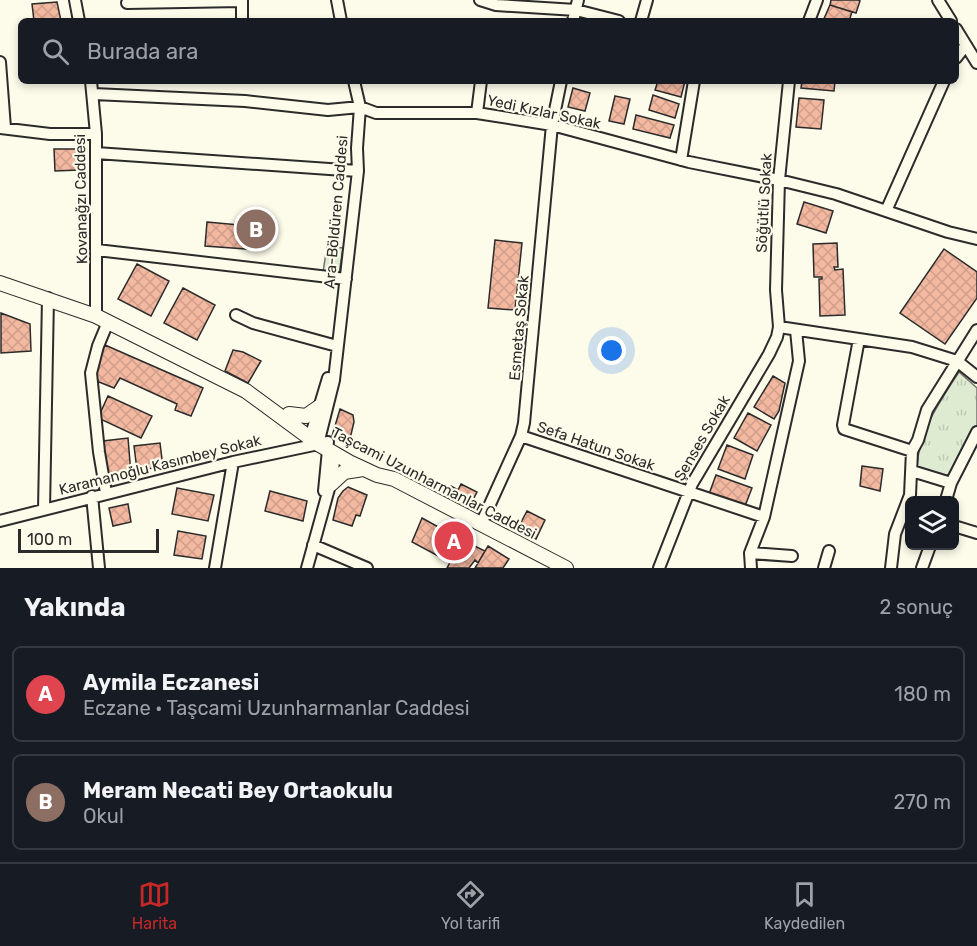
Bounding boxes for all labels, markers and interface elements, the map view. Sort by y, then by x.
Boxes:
search box [18,18,959,84]
icon: search [39,35,72,68]
text: Burada ara [87,38,198,65]
street label: Yedi Kızlar Sokak [485,91,603,133]
street label: Kovanağzı Caddesi [71,134,91,264]
street label: Ara-Böldüren Caddesi [320,135,352,289]
street label: Söğütlü Sokak [752,153,776,253]
pin: B [236,206,276,252]
street label: Esmetaş Sokak [505,274,533,381]
your location [597,336,626,365]
street label: Şenses Sokak [670,392,734,484]
street label: Sefa Hatun Sokak [535,417,658,475]
street label: Taşcami Uzunharmanlar Caddesi [329,423,539,543]
street label: Karamanoğlu Kasımbey Sokak [57,431,263,499]
map controls [905,496,959,550]
button: layers [905,496,959,550]
pin: A [434,518,474,564]
scale bar [18,526,159,554]
text: 100 m [27,530,72,549]
text: Yakında [24,592,126,623]
text: 2 sonuç [879,595,953,619]
text: Aymila Eczanesi [83,669,259,696]
text: A [38,682,53,706]
text: 180 m [894,682,951,706]
text: Eczane · Taşcami Uzunharmanlar Caddesi [83,696,470,720]
text: Meram Necati Bey Ortaokulu [83,777,393,804]
text: B [38,790,53,814]
text: 270 m [894,790,951,814]
text: Okul [83,804,124,828]
tab: Harita [132,878,177,933]
tab: Yol tarifi [441,878,500,933]
tab: Kaydedilen [764,878,845,933]

